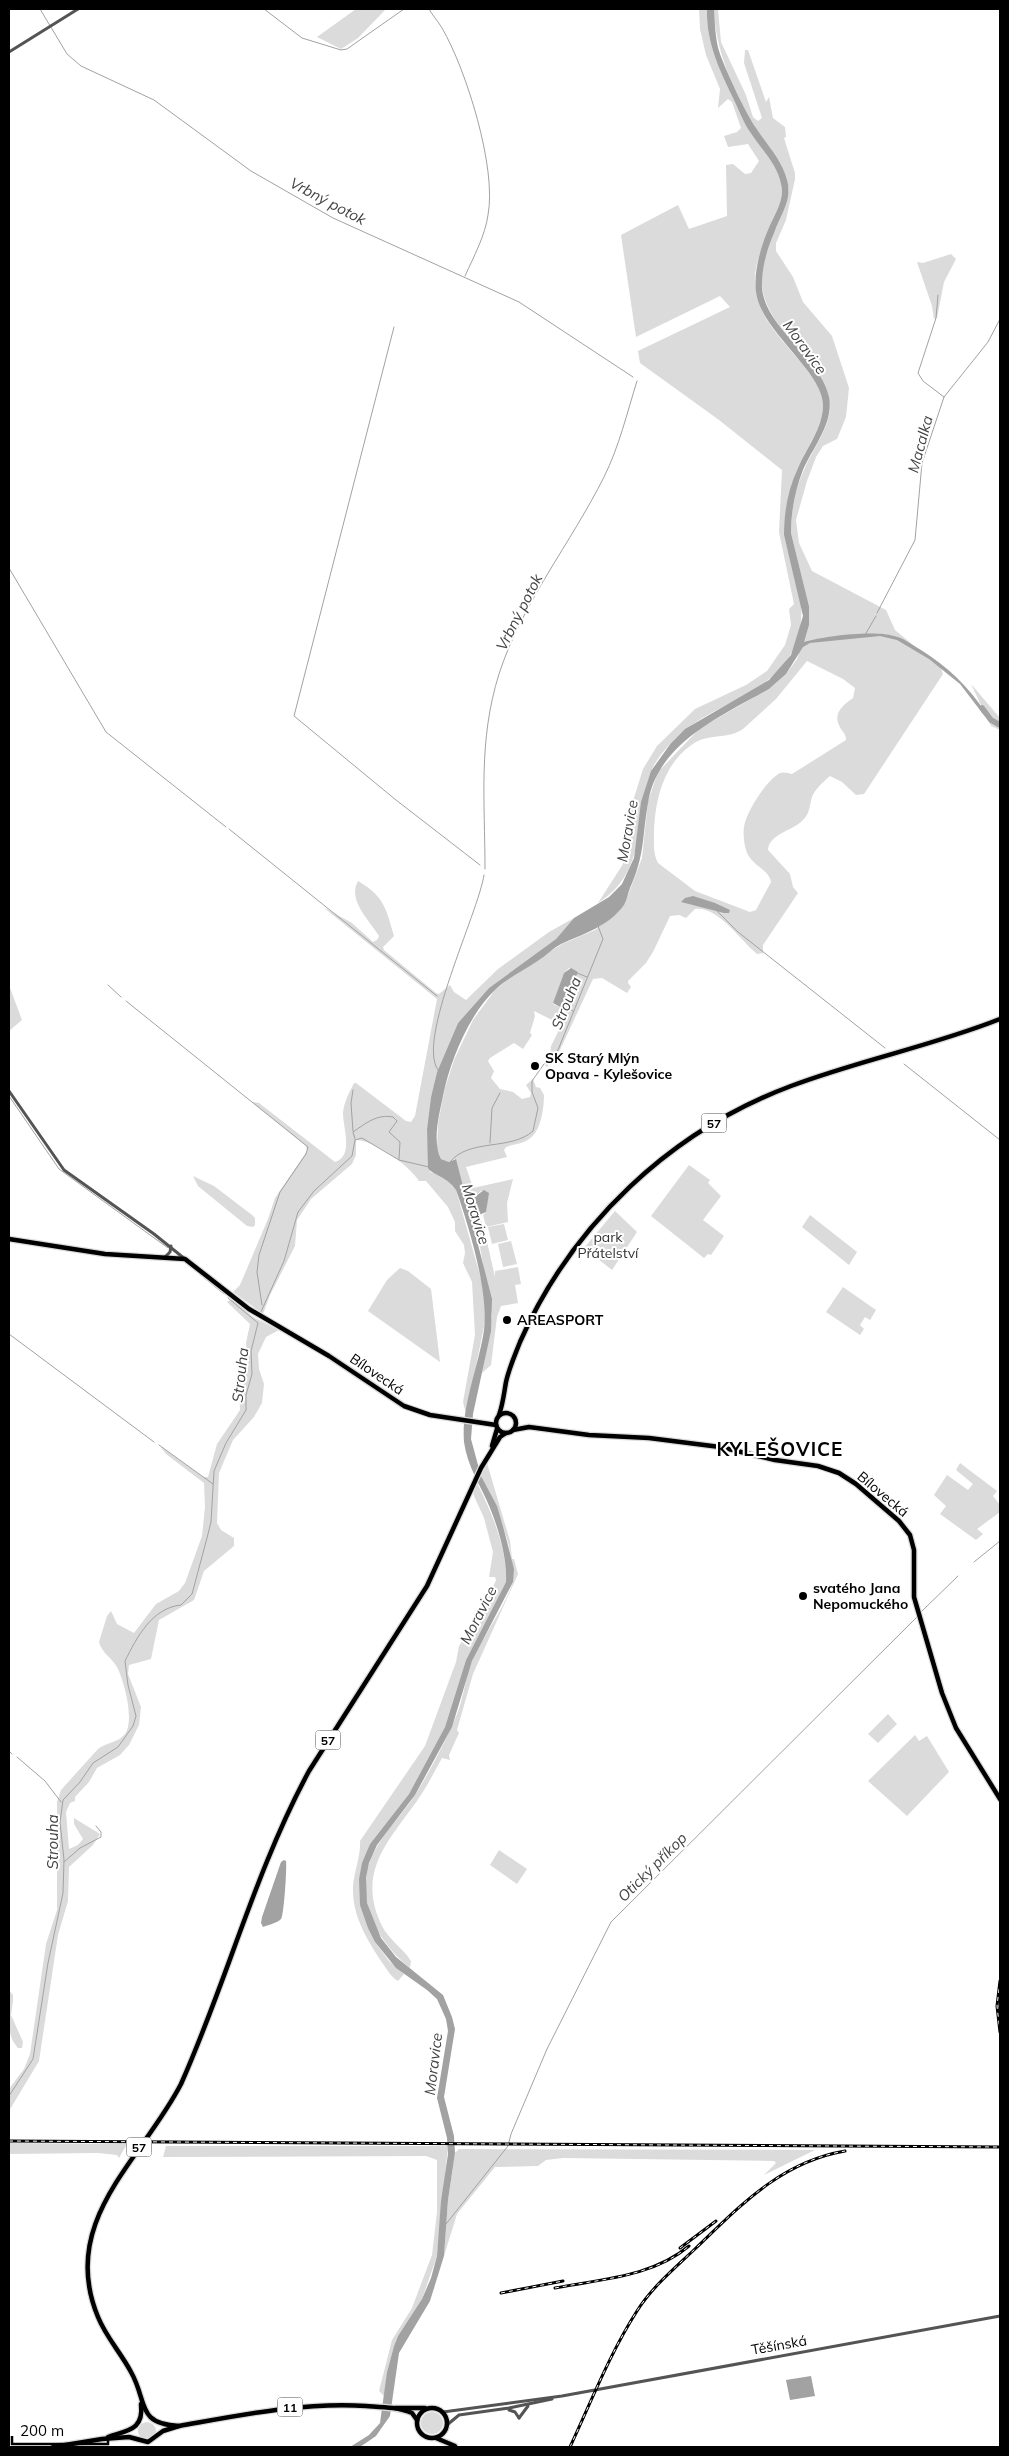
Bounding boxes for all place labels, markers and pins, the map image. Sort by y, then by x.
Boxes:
place label: SK Starý Mlýn Opava - Kylešovice [545,1049,672,1083]
marker: SK Starý Mlýn Opava - Kylešovice [529,1060,541,1072]
place label: AREASPORT [517,1311,604,1329]
marker: AREASPORT [501,1314,513,1326]
place label: svatého Jana Nepomuckého [813,1579,908,1613]
marker: svatého Jana Nepomuckého [797,1590,809,1602]

